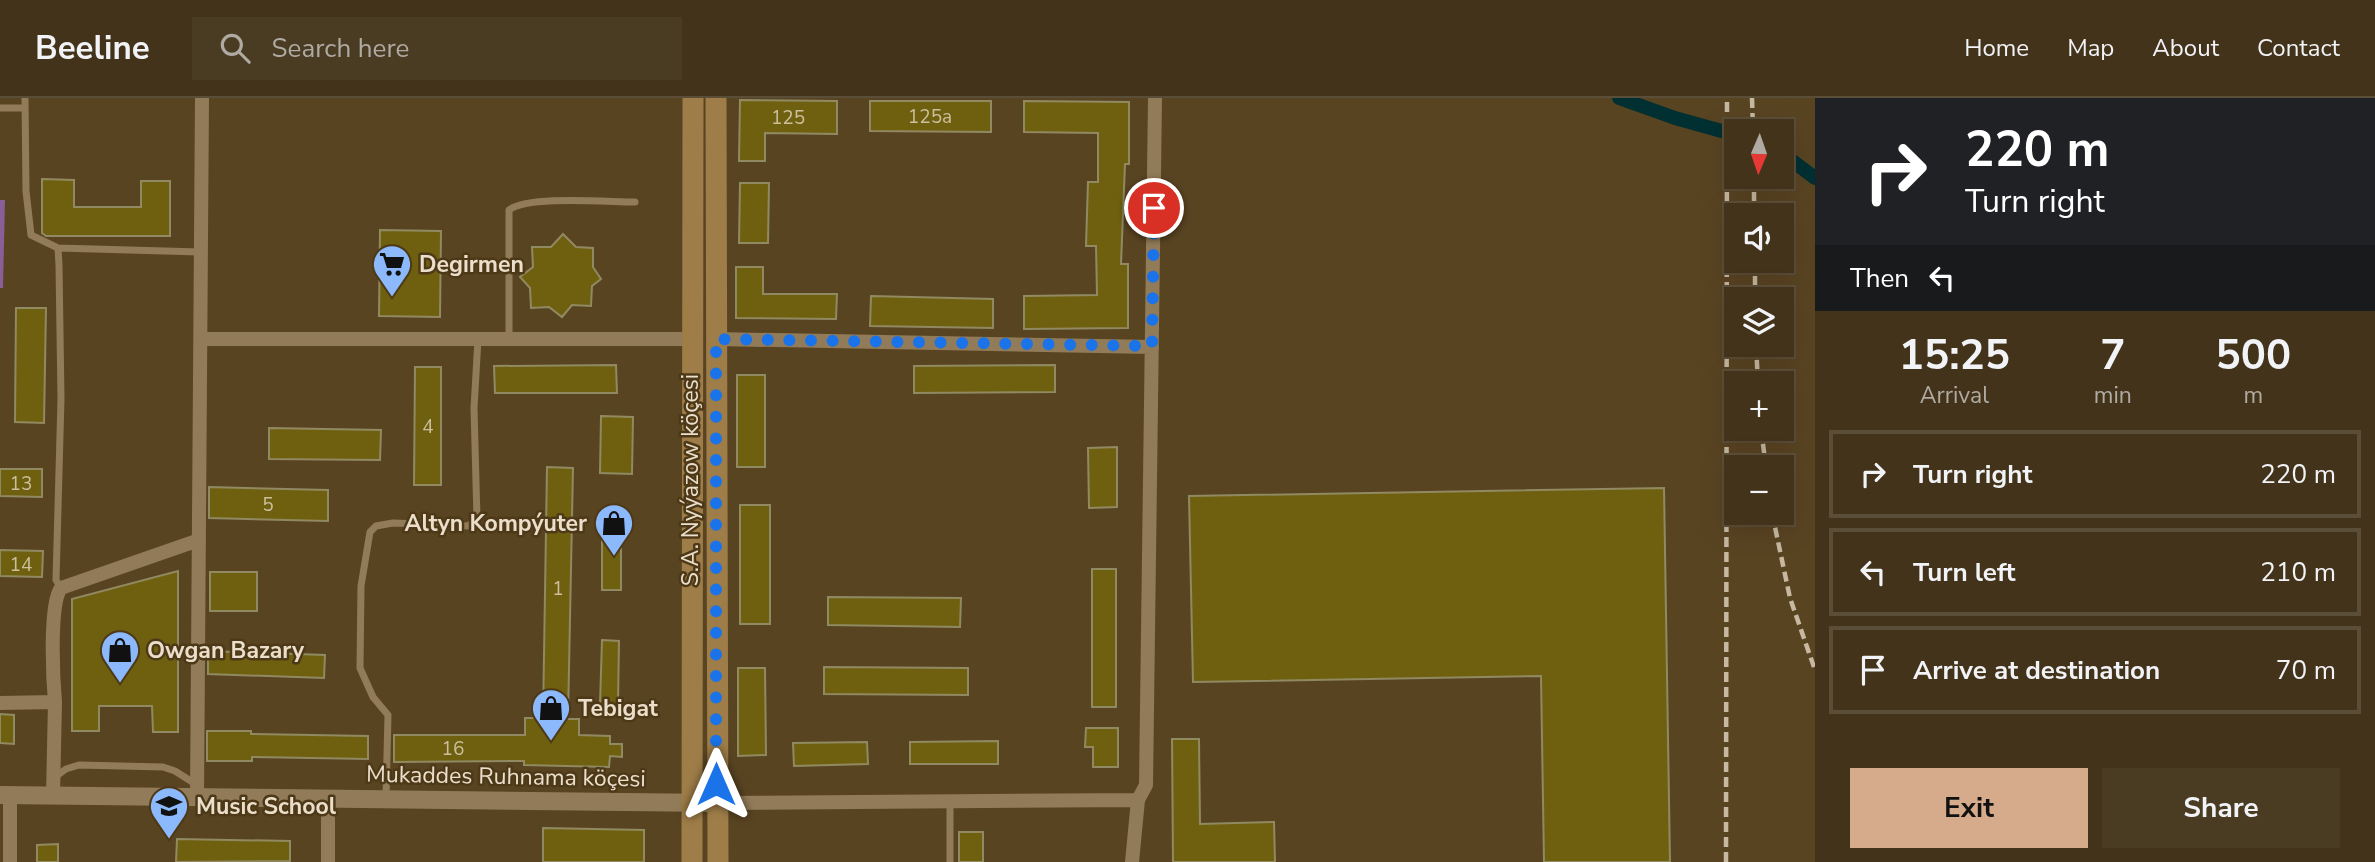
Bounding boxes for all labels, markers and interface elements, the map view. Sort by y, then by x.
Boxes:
search box [192,17,682,80]
text: Beeline [35,26,150,71]
icon: search [216,29,254,67]
text: Search here [272,31,409,66]
text: Home [1964,32,2029,64]
text: Map [2067,32,2114,64]
text: About [2152,32,2219,64]
text: Contact [2257,32,2340,64]
house number: 125a [908,104,952,130]
house number: 125 [771,105,805,131]
text: 220 m [1965,116,2109,183]
north arrow [1724,119,1794,189]
map controls [1724,119,1794,525]
icon: right [1850,126,1941,217]
pin [1124,178,1184,238]
text: Turn right [1965,180,2105,223]
icon: arrive [1135,189,1173,227]
button: sound [1724,203,1794,273]
supermarket icon: Degirmen [371,243,413,298]
place label: Degirmen [419,249,524,280]
icon: left [1923,259,1961,297]
text: Then [1850,261,1909,296]
button: layers [1724,287,1794,357]
text: 15:25 [1899,327,2010,384]
text: 7 [2100,327,2125,384]
text: 500 [2216,327,2291,384]
button: + [1724,371,1794,441]
street label: S.A. Nyýazow köçesi [675,374,706,586]
text: Arrival [1920,380,1989,411]
text: min [2094,380,2132,411]
text: m [2244,380,2263,411]
house number: 4 [422,414,434,440]
button: − [1724,455,1794,525]
icon: right [1854,455,1892,493]
text: Turn right [1913,457,2032,492]
text: 220 m [2260,457,2336,492]
house number: 13 [10,471,32,497]
house number: 5 [262,492,274,518]
shop icon: Altyn Kompýuter [593,502,635,557]
place label: Altyn Kompýuter [404,508,587,539]
house number: 14 [10,552,32,578]
icon: left [1854,553,1892,591]
text: Turn left [1913,555,2016,590]
text: 210 m [2260,555,2336,590]
house number: 1 [552,576,564,602]
shop icon: Owgan Bazary [99,629,141,684]
place label: Owgan Bazary [147,635,305,666]
icon: arrive [1854,651,1892,689]
text: Arrive at destination [1913,653,2160,688]
text: 70 m [2276,653,2336,688]
shop icon: Tebigat [530,687,572,742]
place label: Tebigat [578,693,658,724]
house number: 16 [442,736,464,762]
position arrow [679,747,753,821]
street label: Mukaddes Ruhnama köçesi [366,759,646,794]
button: Exit [1850,768,2088,848]
button: Share [2102,768,2340,848]
school or university icon: Music School [148,785,190,840]
place label: Music School [196,791,337,822]

